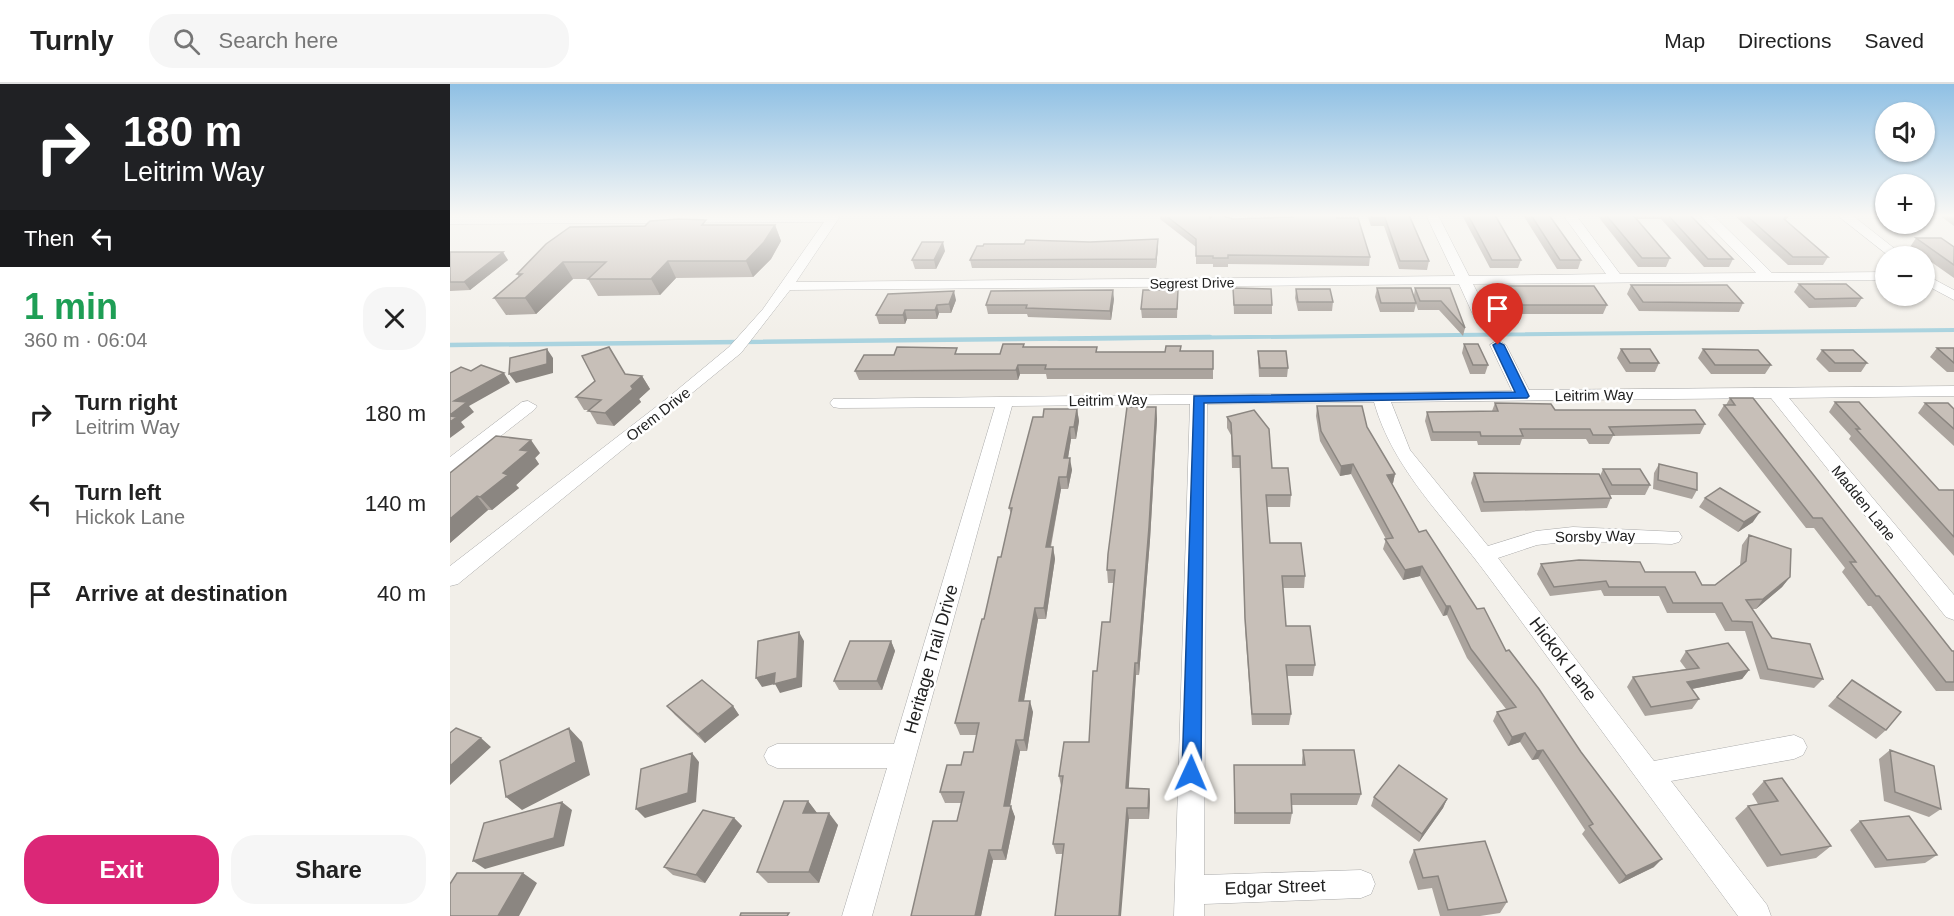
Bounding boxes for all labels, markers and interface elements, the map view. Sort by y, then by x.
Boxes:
search box [149,14,569,68]
text: Turnly [30,25,113,56]
icon: search [170,25,203,58]
text: Search here [218,28,338,53]
text: Map [1664,29,1705,52]
text: Directions [1738,29,1831,52]
text: Saved [1864,29,1924,52]
map controls [1875,102,1935,306]
button: sound [1875,102,1935,162]
icon: right [24,108,102,186]
text: 180 m [123,108,242,155]
text: Leitrim Way [123,157,265,187]
button: + [1875,174,1935,234]
icon: left [86,222,119,255]
text: Then [24,226,74,251]
button: − [1875,246,1935,306]
street label: Segrest Drive [1149,274,1235,292]
pin [1472,283,1523,345]
text: 1 min [24,286,118,327]
button: close [363,287,426,350]
icon: arrive [1481,292,1514,325]
text: 360 m · 06:04 [24,329,147,351]
street label: Orem Drive [623,384,693,444]
street label: Leitrim Way [1555,386,1634,404]
text: Turn right [75,390,177,415]
street label: Leitrim Way [1069,391,1148,409]
icon: right [24,398,57,431]
text: 180 m [365,401,426,426]
text: Leitrim Way [75,416,180,438]
street label: Madden Lane [1829,462,1899,544]
text: Turn left [75,480,161,505]
icon: left [24,488,57,521]
text: 140 m [365,491,426,516]
text: Hickok Lane [75,506,185,528]
street label: Sorsby Way [1555,527,1636,545]
icon: arrive [24,578,57,611]
text: Arrive at destination [75,581,288,606]
text: 40 m [377,581,426,606]
street label: Heritage Trail Drive [900,582,962,736]
street label: Hickok Lane [1525,613,1601,705]
position arrow [1159,741,1223,805]
button: Exit [24,835,219,904]
button: Share [231,835,426,904]
street label: Edgar Street [1224,875,1326,899]

